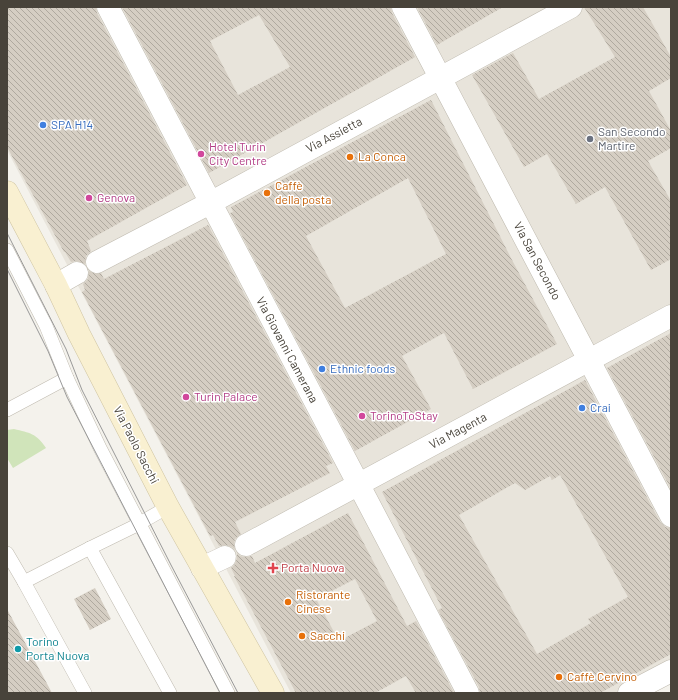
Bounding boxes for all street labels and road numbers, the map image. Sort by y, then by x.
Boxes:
street label: Via Assietta [303,113,364,155]
street label: Via San Secondo [511,219,564,302]
street label: Via Giovanni Camerana [254,294,322,405]
street label: Via Paolo Sacchi [111,403,162,486]
street label: Via Magenta [426,409,489,451]

